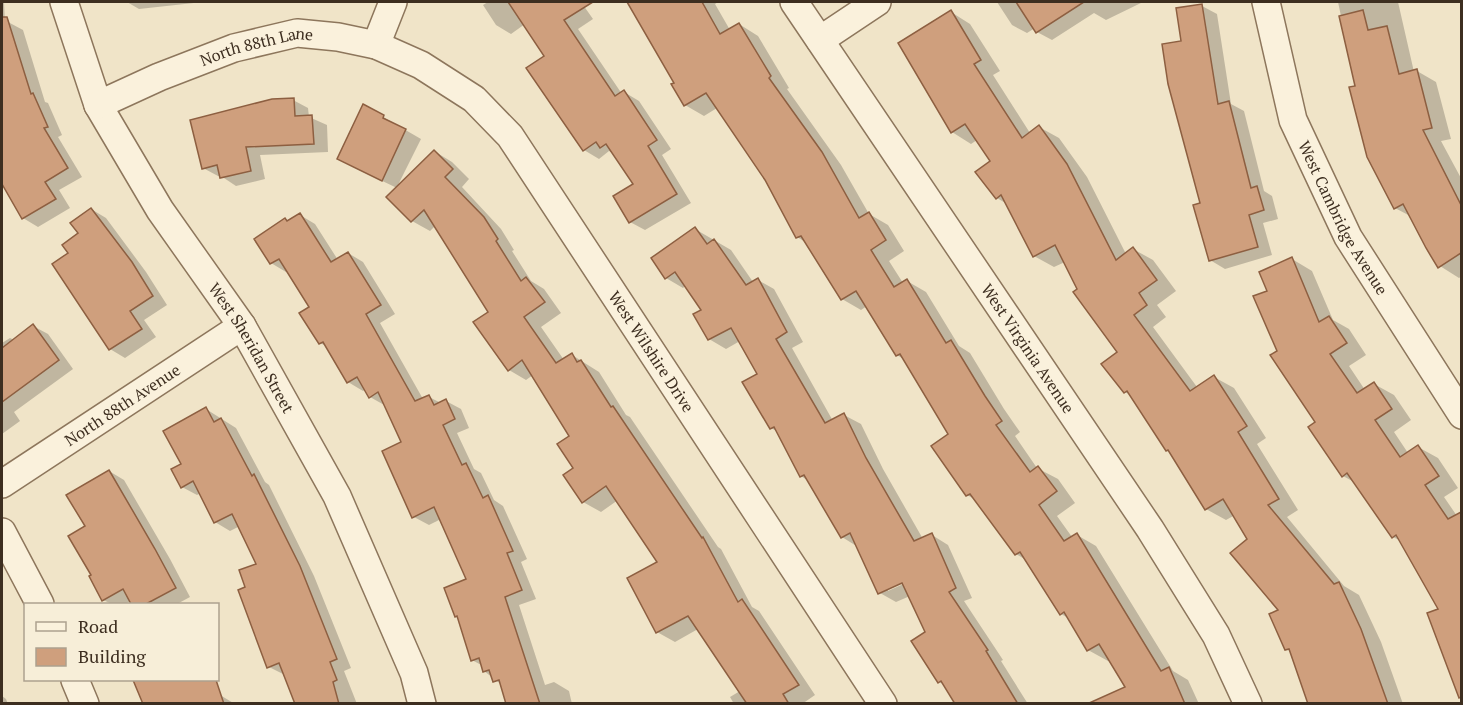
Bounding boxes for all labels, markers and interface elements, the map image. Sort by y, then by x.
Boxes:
street label: North 88th Lane [197,22,314,71]
street label: West Cambridge Avenue [1293,137,1393,299]
street label: West Sheridan Street [204,278,299,417]
street label: West Virginia Avenue [976,279,1080,417]
street label: West Wilshire Drive [604,287,699,416]
street label: North 88th Avenue [60,359,184,451]
legend [24,603,219,681]
text: Road [78,614,118,638]
text: Building [78,644,146,668]

